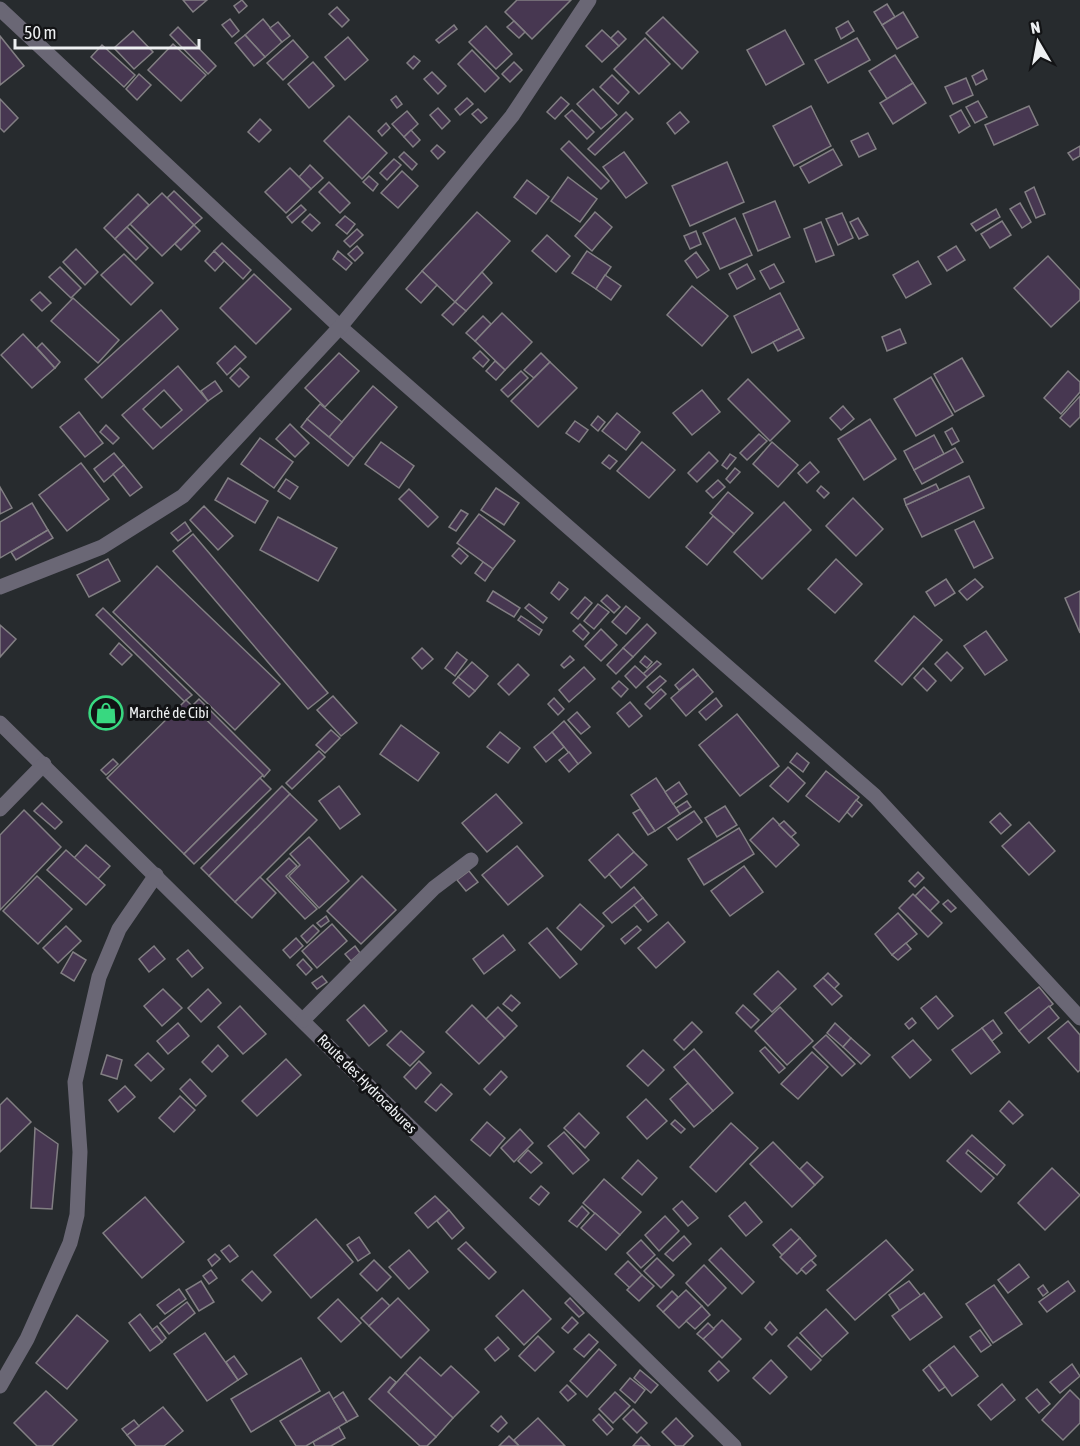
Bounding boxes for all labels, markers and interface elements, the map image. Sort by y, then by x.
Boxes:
scale bar [15,12,200,50]
north arrow [1008,12,1068,72]
text: N [1029,18,1042,37]
text: 50 m [24,22,56,43]
shop icon: Marché de Cibi [88,695,124,731]
place label: Marché de Cibi [129,704,209,721]
street label: Route des Hydrocabures [314,1031,420,1137]

